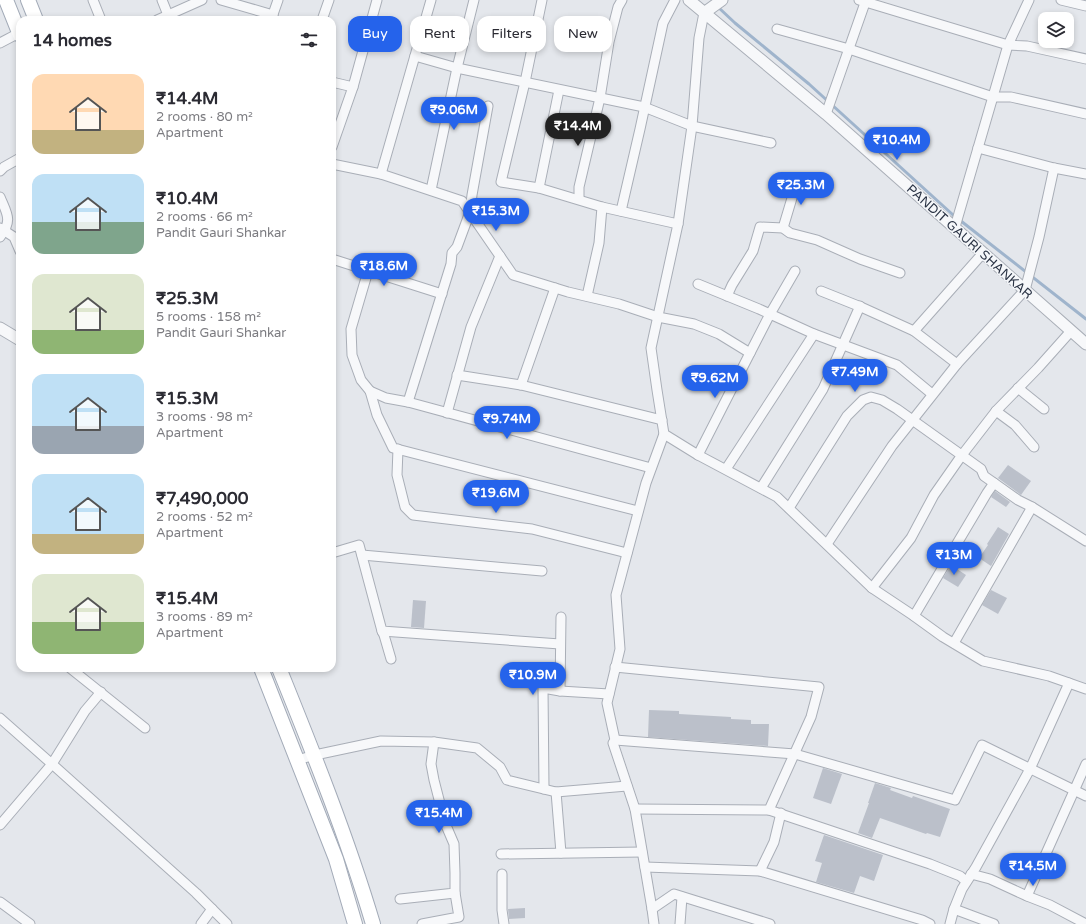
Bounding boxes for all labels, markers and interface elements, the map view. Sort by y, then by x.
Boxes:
map controls [1038,12,1074,48]
button: layers [1038,12,1074,48]
chip: Buy [348,16,402,52]
chip: Rent [410,16,469,52]
chip: Filters [477,16,546,52]
chip: New [554,16,612,52]
icon: filters [298,29,320,51]
text: 14 homes [32,30,112,51]
text: ₹14.4M [156,88,218,109]
icon: home [64,90,112,138]
pin: ₹9.06M [421,97,487,131]
text: ₹9.06M [430,102,478,118]
text: 2 rooms · 80 m² [156,109,253,125]
pin: ₹14.4M [545,113,611,147]
text: ₹14.4M [554,118,602,134]
text: Apartment [156,125,223,141]
pin: ₹10.4M [864,127,930,161]
text: ₹10.4M [873,132,921,148]
pin: ₹25.3M [768,172,834,206]
text: ₹25.3M [777,177,825,193]
street label: PANDIT GAURI SHANKAR [903,181,1036,303]
text: ₹10.4M [156,188,218,209]
icon: home [64,190,112,238]
pin: ₹15.3M [463,198,529,232]
text: ₹15.3M [472,203,520,219]
text: 2 rooms · 66 m² [156,209,253,225]
text: Pandit Gauri Shankar [156,225,286,241]
pin: ₹18.6M [351,253,417,287]
text: ₹18.6M [360,258,408,274]
text: ₹25.3M [156,288,219,309]
icon: home [64,290,112,338]
text: 5 rooms · 158 m² [156,309,261,325]
text: Pandit Gauri Shankar [156,325,286,341]
pin: ₹7.49M [822,359,888,393]
text: ₹7.49M [831,364,879,380]
pin: ₹9.62M [682,365,748,399]
text: ₹9.62M [691,370,739,386]
text: ₹15.3M [156,388,219,409]
icon: home [64,390,112,438]
pin: ₹9.74M [474,406,540,440]
text: 3 rooms · 98 m² [156,409,253,425]
text: ₹9.74M [483,411,531,427]
text: Apartment [156,425,223,441]
pin: ₹19.6M [463,480,529,514]
text: ₹19.6M [472,485,520,501]
text: ₹7,490,000 [156,488,248,509]
icon: home [64,490,112,538]
text: 2 rooms · 52 m² [156,509,253,525]
text: Apartment [156,525,223,541]
pin: ₹13M [930,542,978,576]
text: ₹13M [936,547,972,563]
text: ₹15.4M [156,588,218,609]
icon: home [64,590,112,638]
text: 3 rooms · 89 m² [156,609,253,625]
text: Apartment [156,625,223,641]
pin: ₹10.9M [500,662,566,696]
text: ₹10.9M [509,667,557,683]
pin: ₹15.4M [406,800,472,834]
text: ₹15.4M [415,805,463,821]
pin: ₹14.5M [1000,853,1066,887]
text: ₹14.5M [1009,858,1057,874]

